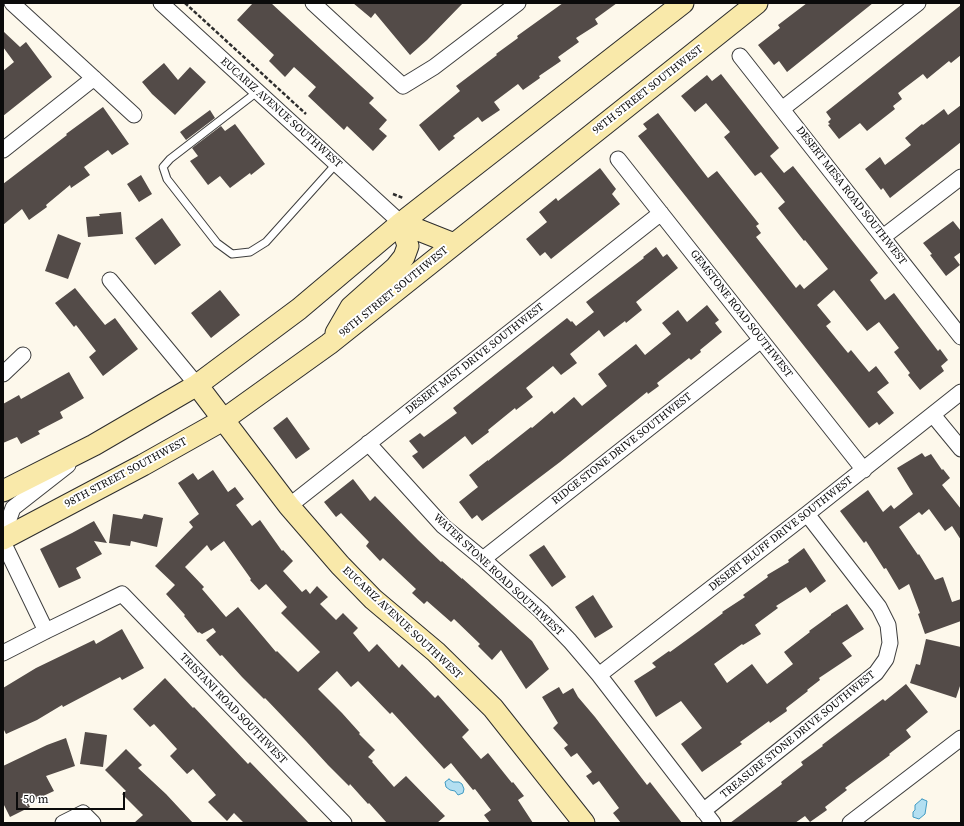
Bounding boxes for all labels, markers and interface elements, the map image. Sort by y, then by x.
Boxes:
street label: 98TH STREET SOUTHWEST [590,43,706,137]
street label: EUCARIZ AVENUE SOUTHWEST [218,55,344,171]
street label: DESERT MESA ROAD SOUTHWEST [793,124,909,268]
street label: 98TH STREET SOUTHWEST [337,244,451,340]
street label: GEMSTONE ROAD SOUTHWEST [687,248,795,380]
street label: DESERT MIST DRIVE SOUTHWEST [403,301,547,417]
street label: RIDGE STONE DRIVE SOUTHWEST [550,390,694,508]
street label: 98TH STREET SOUTHWEST [63,435,189,511]
street label: DESERT BLUFF DRIVE SOUTHWEST [706,474,856,594]
street label: WATER STONE ROAD SOUTHWEST [430,511,566,639]
street label: EUCARIZ AVENUE SOUTHWEST [339,564,465,682]
street label: TRISTANI ROAD SOUTHWEST [177,651,289,767]
street label: TREASURE STONE DRIVE SOUTHWEST [718,668,878,802]
scale bar [18,784,127,810]
text: 50 m [23,791,49,807]

